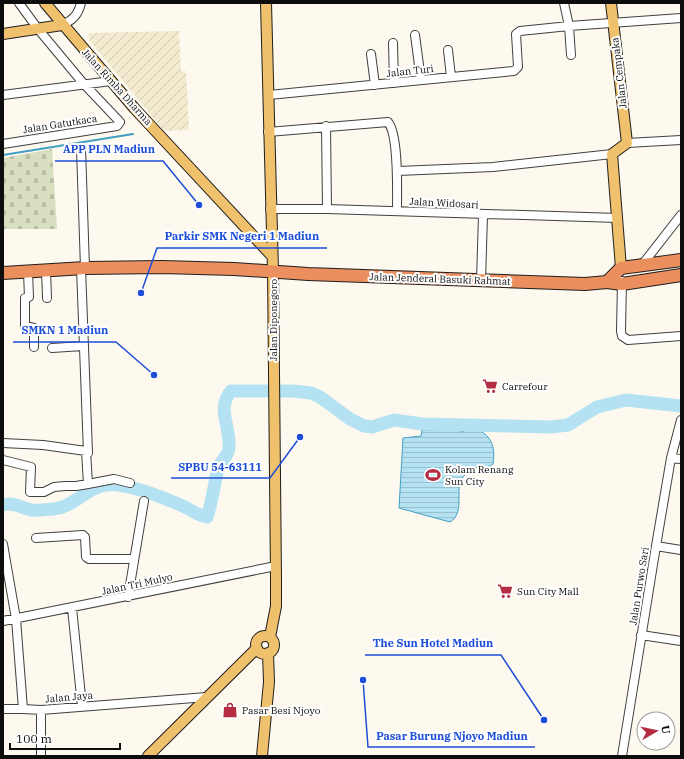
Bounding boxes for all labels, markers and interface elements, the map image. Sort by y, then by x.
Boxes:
street label: Jalan Cempaka [608,36,630,109]
street label: Jalan Rimba Dharma [79,46,155,128]
street label: Jalan Turi [386,62,434,80]
street label: Jalan Gatutkaca [22,112,99,136]
callout: APP PLN Madiun [55,138,163,161]
text: APP PLN Madiun [63,142,155,156]
street label: Jalan Widosari [409,195,479,211]
callout: Parkir SMK Negeri 1 Madiun [157,225,327,248]
text: Parkir SMK Negeri 1 Madiun [165,229,319,243]
street label: Jalan Jenderal Basuki Rahmat [369,270,511,288]
street label: Jalan Diponegoro [267,279,280,361]
callout: SMKN 1 Madiun [13,319,116,342]
text: SMKN 1 Madiun [22,323,108,337]
supermarket icon: Carrefour [481,377,499,395]
place label: Carrefour [502,380,548,393]
callout: SPBU 54-63111 [171,455,270,478]
text: SPBU 54-63111 [178,460,262,474]
place label: Kolam Renang Sun City [445,463,514,488]
sports icon: Kolam Renang Sun City [424,466,442,484]
street label: Jalan Purwo Sari [626,546,652,626]
street label: Jalan Tri Mulyo [100,570,174,598]
supermarket icon: Sun City Mall [496,582,514,600]
place label: Sun City Mall [517,585,579,598]
callout: The Sun Hotel Madiun [365,632,501,655]
text: The Sun Hotel Madiun [373,636,493,650]
street label: Jalan Jaya [45,688,94,706]
shop icon: Pasar Besi Njoyo [221,701,239,719]
place label: Pasar Besi Njoyo [242,704,321,717]
north arrow [636,711,676,751]
callout: Pasar Burung Njoyo Madiun [368,724,535,747]
text: U [658,724,674,735]
scale bar [10,725,120,751]
text: Pasar Burung Njoyo Madiun [376,729,528,743]
text: 100 m [16,731,52,746]

